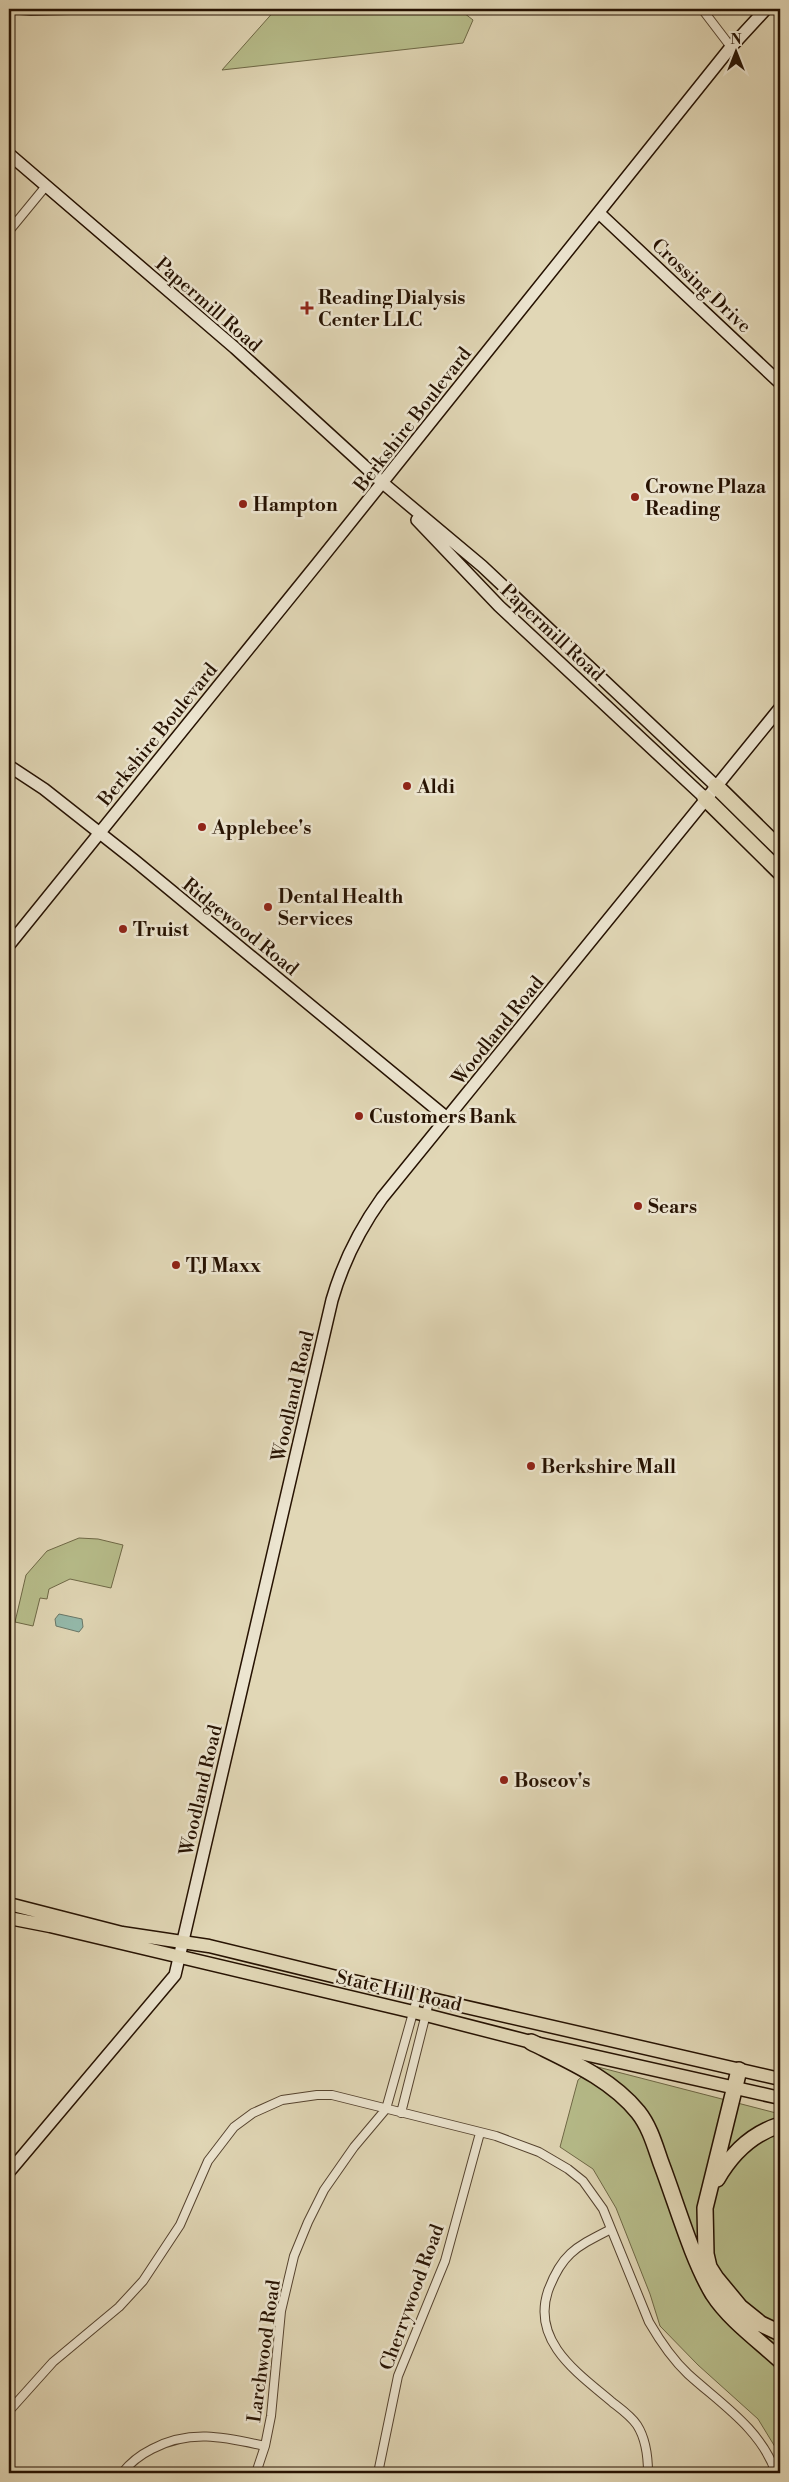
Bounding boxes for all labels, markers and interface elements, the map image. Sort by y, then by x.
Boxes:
north arrow [712,28,762,78]
text: N [730,31,742,49]
street label: Crossing Drive [646,233,756,338]
street label: Papermill Road [150,252,267,358]
place label: Reading Dialysis Center LLC [318,286,466,332]
marker: Reading Dialysis Center LLC [300,301,314,315]
street label: Berkshire Boulevard [348,342,477,498]
place label: Crowne Plaza Reading [645,475,767,521]
marker: Crowne Plaza Reading [629,491,641,503]
place label: Hampton [253,493,338,517]
marker: Hampton [237,498,249,510]
street label: Papermill Road [496,579,609,687]
street label: Berkshire Boulevard [92,658,223,812]
place label: Aldi [416,775,455,799]
marker: Aldi [401,780,413,792]
place label: Applebee's [211,816,311,840]
marker: Applebee's [196,821,208,833]
street label: Ridgewood Road [177,873,303,981]
place label: Dental Health Services [278,885,404,931]
marker: Dental Health Services [262,901,274,913]
place label: Truist [133,918,189,942]
marker: Truist [117,923,129,935]
street label: Woodland Road [446,971,549,1091]
place label: Customers Bank [369,1105,517,1129]
marker: Customers Bank [353,1110,365,1122]
place label: Sears [648,1195,697,1219]
marker: Sears [632,1200,644,1212]
place label: TJ Maxx [186,1254,261,1278]
marker: TJ Maxx [170,1259,182,1271]
street label: Woodland Road [266,1328,320,1465]
place label: Berkshire Mall [541,1455,676,1479]
marker: Berkshire Mall [525,1460,537,1472]
street label: Woodland Road [174,1722,228,1859]
place label: Boscov's [514,1769,591,1793]
marker: Boscov's [498,1774,510,1786]
street label: State Hill Road [334,1965,464,2017]
street label: Cherrywood Road [374,2221,450,2374]
street label: Larchwood Road [242,2278,286,2424]

